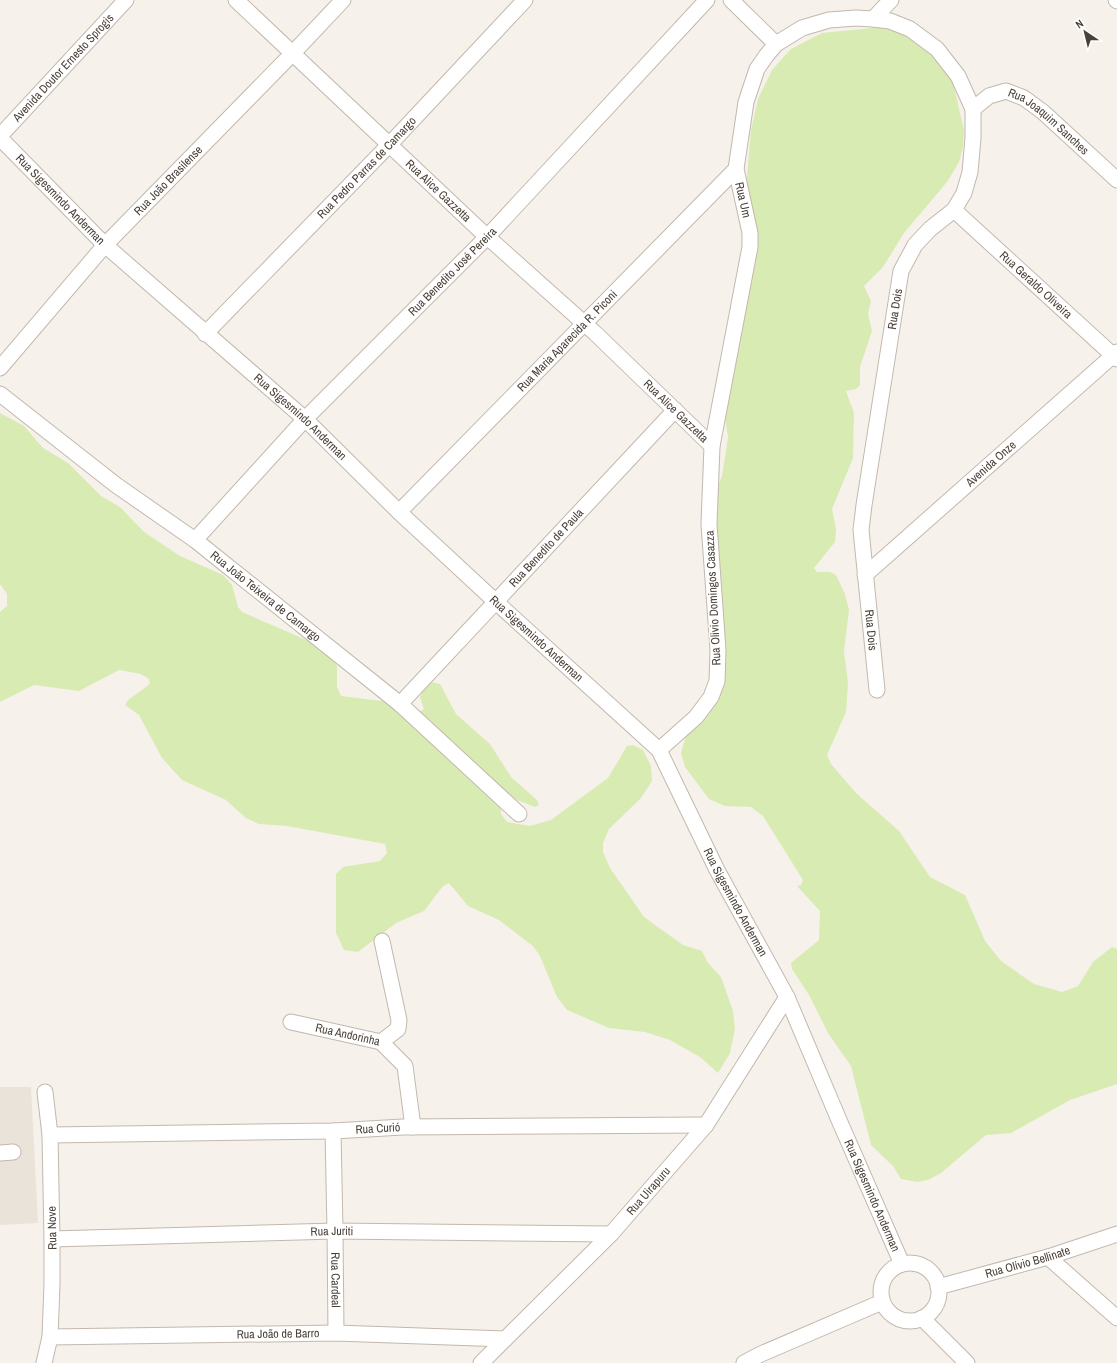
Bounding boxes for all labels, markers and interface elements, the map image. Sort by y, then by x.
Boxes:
street label: Avenida Doutor Ernesto Sprogis [8,10,117,126]
north arrow [1065,12,1105,52]
text: N [1073,16,1086,31]
street label: Rua Joaquim Sanches [1006,85,1092,158]
street label: Rua Pedro Parras de Camargo [314,113,420,222]
street label: Rua João Brasilense [130,142,206,219]
street label: Rua Sigesmindo Anderman [12,151,108,248]
street label: Rua Alice Gazzetta [402,156,475,226]
street label: Rua Um [731,181,755,219]
street label: Rua Benedito José Pereira [405,223,500,319]
street label: Rua Geraldo Oliveira [996,248,1076,323]
street label: Rua Maria Aparecida R. Piconi [514,287,621,395]
street label: Rua Dois [884,287,906,331]
street label: Rua Sigesmindo Anderman [250,370,350,464]
street label: Rua Alice Gazzetta [640,376,712,446]
street label: Avenida Onze [961,437,1019,491]
street label: Rua Benedito de Paula [505,505,587,590]
street label: Rua Olivio Domingos Casazza [701,530,725,666]
street label: Rua João Teixeira de Camargo [207,547,324,645]
street label: Rua Sigesmindo Anderman [486,592,587,685]
street label: Rua Dois [861,609,881,651]
street label: Rua Sigesmindo Anderman [700,845,771,959]
street label: Rua Andorinha [314,1020,382,1050]
street label: Rua Curió [355,1119,401,1138]
street label: Rua Sigesmindo Anderman [840,1137,904,1254]
street label: Rua Uirapuru [623,1164,674,1219]
street label: Rua Nove [44,1206,60,1250]
street label: Rua Juriti [310,1223,353,1240]
street label: Rua Olívio Bellinate [983,1242,1072,1282]
street label: Rua Cardeal [327,1252,344,1308]
street label: Rua João de Barro [236,1325,319,1342]

